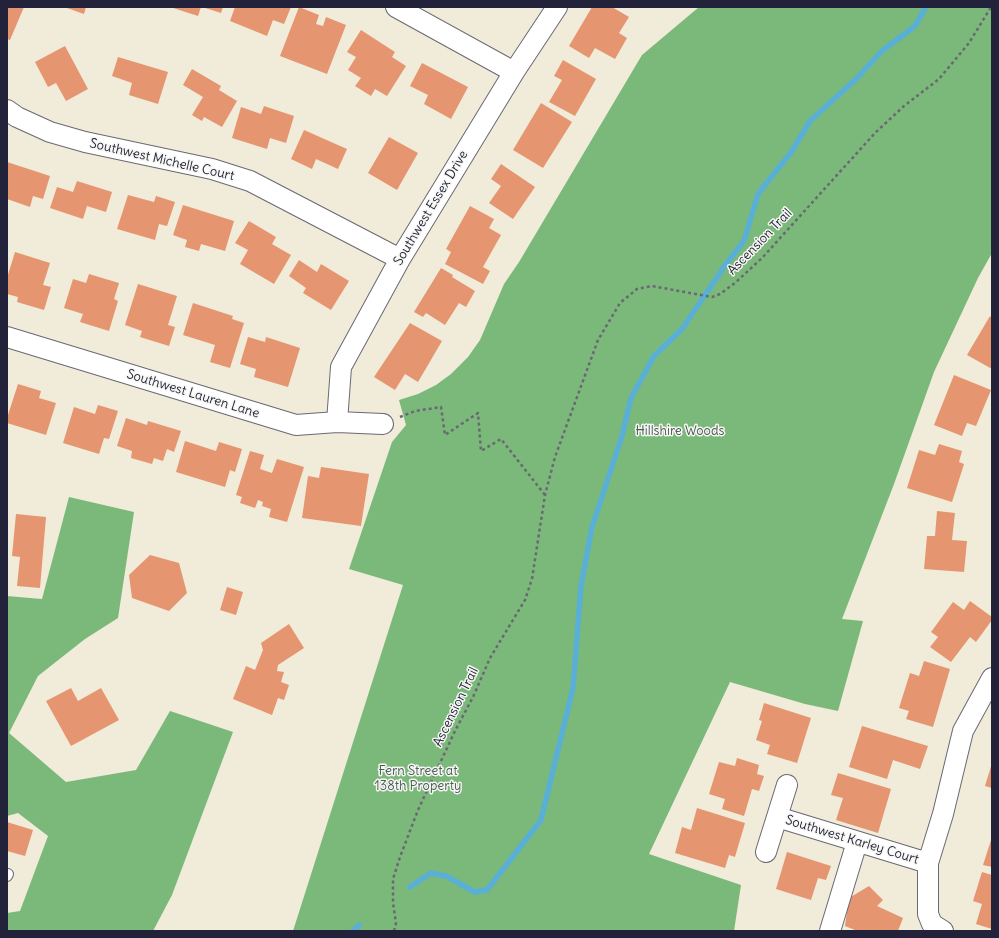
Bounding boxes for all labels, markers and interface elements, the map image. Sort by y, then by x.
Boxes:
street label: Southwest Michelle Court [88,136,236,184]
street label: Southwest Essex Drive [391,148,471,268]
street label: Ascension Trail [724,206,796,278]
street label: Southwest Lauren Lane [125,366,261,422]
park label: Hillshire Woods [636,423,724,439]
street label: Ascension Trail [430,665,482,749]
park label: Fern Street at 138th Property [375,763,461,794]
street label: Southwest Karley Court [783,812,921,868]

